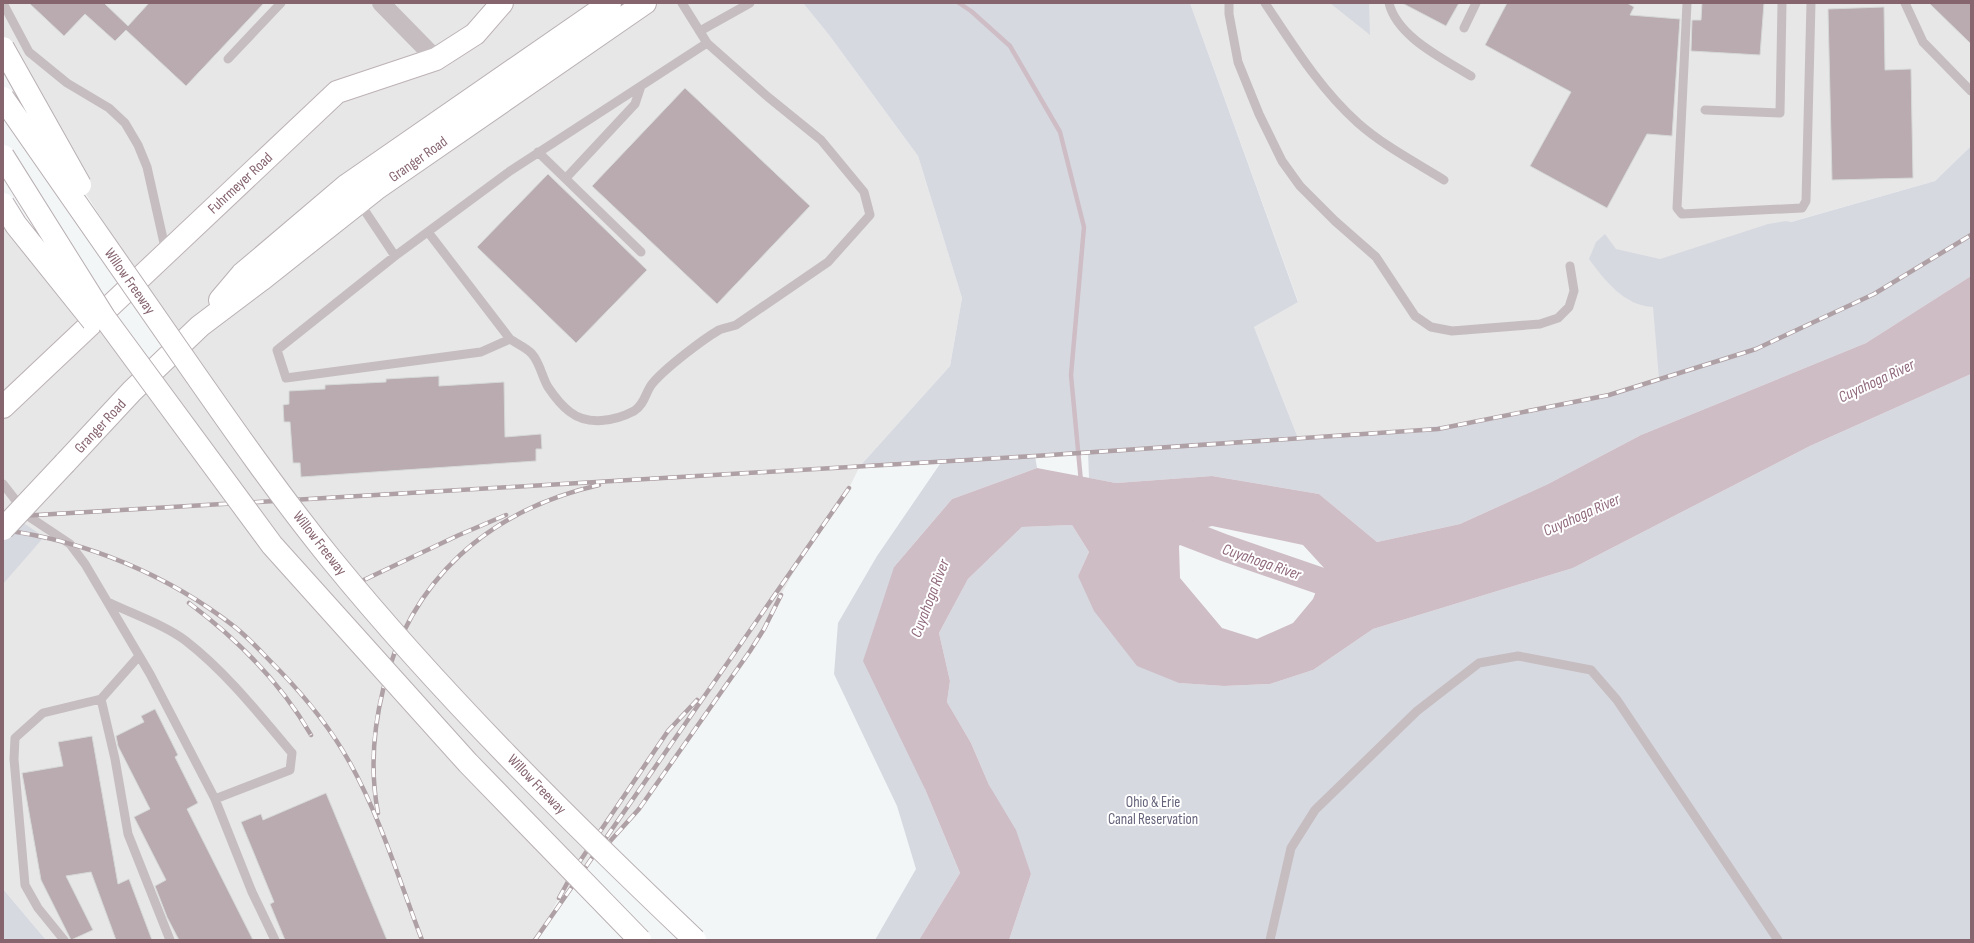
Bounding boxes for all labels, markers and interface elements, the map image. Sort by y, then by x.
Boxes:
street label: Granger Road [385,132,451,187]
street label: Fuhrmeyer Road [204,149,277,218]
street label: Willow Freeway [100,244,159,318]
water label: Cuyahoga River [1835,355,1918,407]
street label: Granger Road [70,395,130,457]
water label: Cuyahoga River [1540,490,1623,541]
street label: Willow Freeway [289,507,351,579]
water label: Cuyahoga River [1220,540,1304,585]
water label: Cuyahoga River [907,556,954,640]
street label: Willow Freeway [503,750,570,819]
park label: Ohio & Erie Canal Reservation [1108,793,1198,829]

